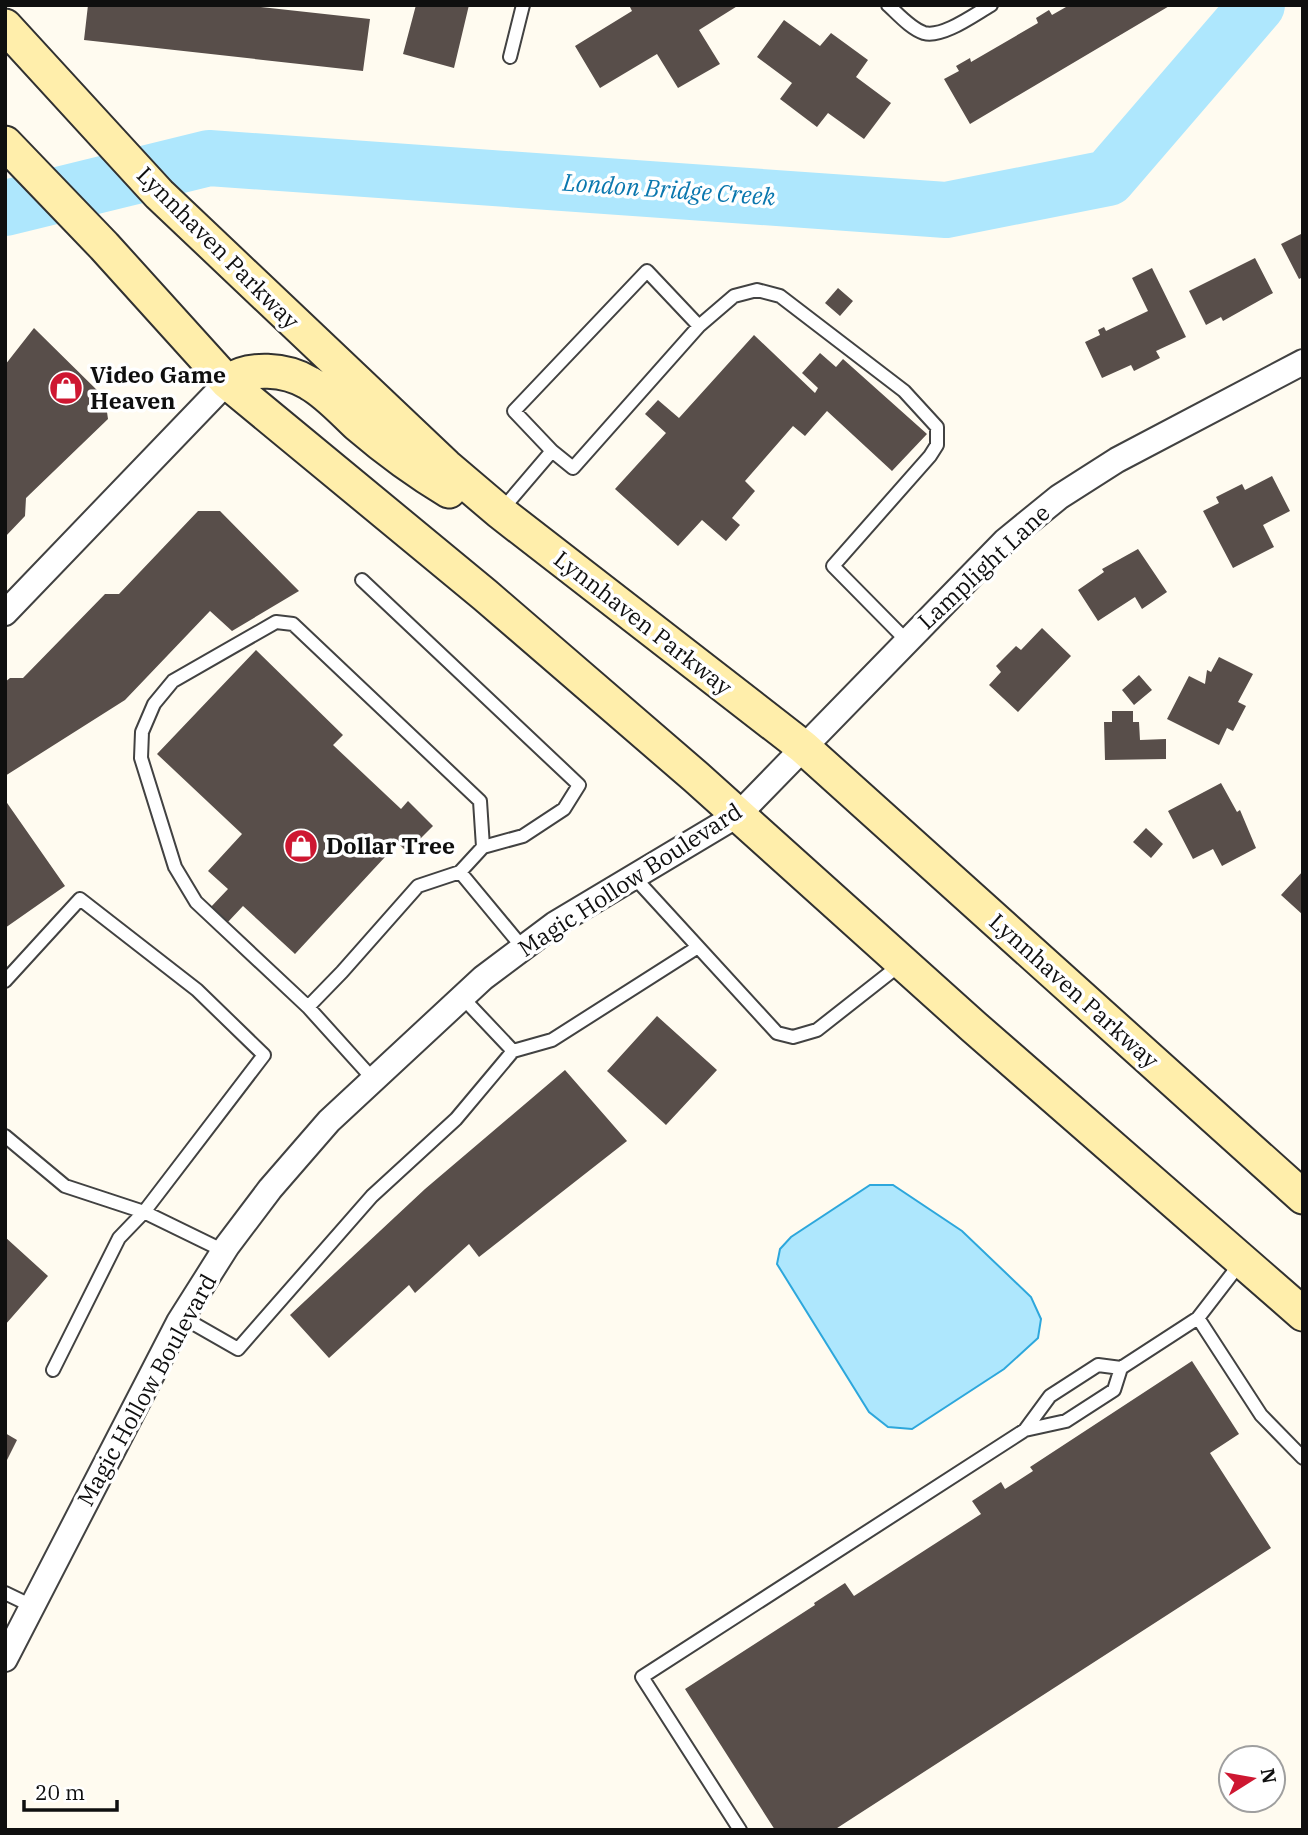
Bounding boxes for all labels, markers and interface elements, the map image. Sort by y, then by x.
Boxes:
street label: Lynnhaven Parkway [131,160,307,336]
water label: London Bridge Creek [561,166,777,212]
place label: Video Game Heaven [90,359,226,415]
shop icon: Video Game Heaven [47,369,85,407]
street label: Lamplight Lane [911,497,1056,635]
street label: Lynnhaven Parkway [548,543,739,702]
street label: Magic Hollow Boulevard [512,796,747,963]
shop icon: Dollar Tree [282,827,320,865]
place label: Dollar Tree [326,830,455,860]
street label: Lynnhaven Parkway [984,906,1166,1075]
street label: Magic Hollow Boulevard [70,1268,222,1511]
north arrow [1217,1744,1287,1814]
text: N [1255,1766,1282,1785]
scale bar [24,1769,117,1813]
text: 20 m [35,1778,85,1806]

